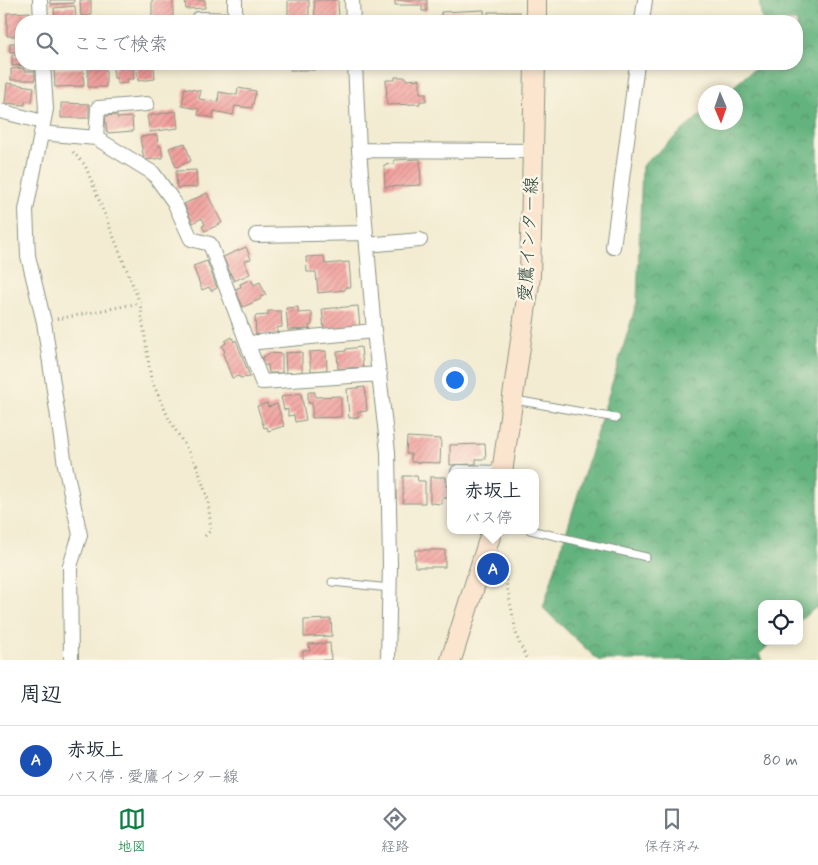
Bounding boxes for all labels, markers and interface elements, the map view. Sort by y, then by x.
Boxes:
search box [15,15,803,70]
icon: search [33,29,61,57]
text: ここで検索 [73,32,168,57]
north arrow [698,85,743,130]
street label: 愛鷹インター線 [514,176,544,302]
your location [442,367,468,393]
popup [447,469,539,534]
text: 赤坂上 [464,479,522,504]
text: バス停 [464,508,513,529]
pin: A [477,550,509,588]
map controls [758,600,803,645]
button: locate [758,600,803,645]
text: 周辺 [20,681,62,709]
text: 赤坂上 [67,738,124,763]
text: A [31,750,41,771]
text: 80 m [763,750,798,771]
text: バス停 · 愛鷹インター線 [67,767,239,788]
tab: 地図 [118,805,146,856]
tab: 経路 [381,805,409,856]
tab: 保存済み [644,805,700,856]

